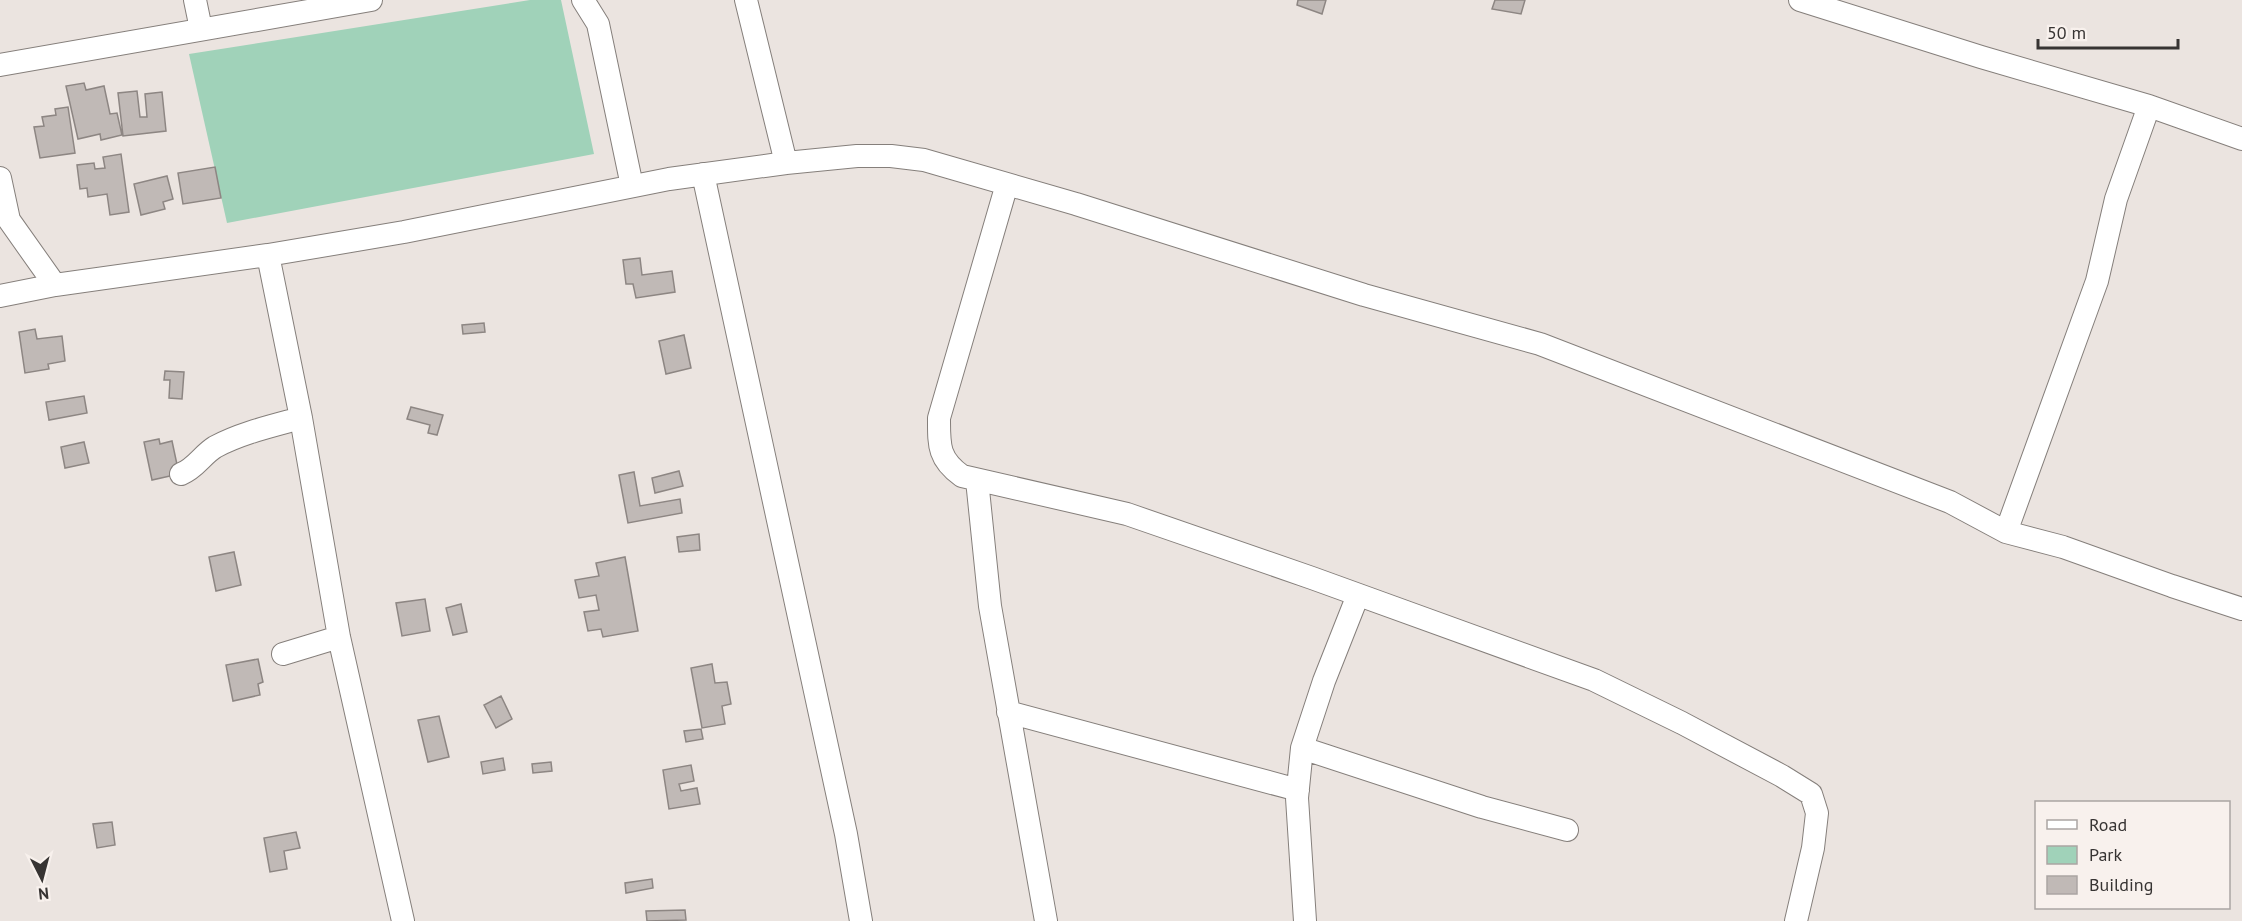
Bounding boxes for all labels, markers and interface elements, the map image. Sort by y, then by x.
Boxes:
scale bar [2038,12,2178,50]
text: 50 m [2047,21,2086,44]
legend [2035,801,2230,909]
text: Road [2089,813,2127,836]
text: Park [2089,843,2122,866]
north arrow [12,849,72,909]
text: Building [2089,873,2153,896]
text: N [37,883,50,904]

